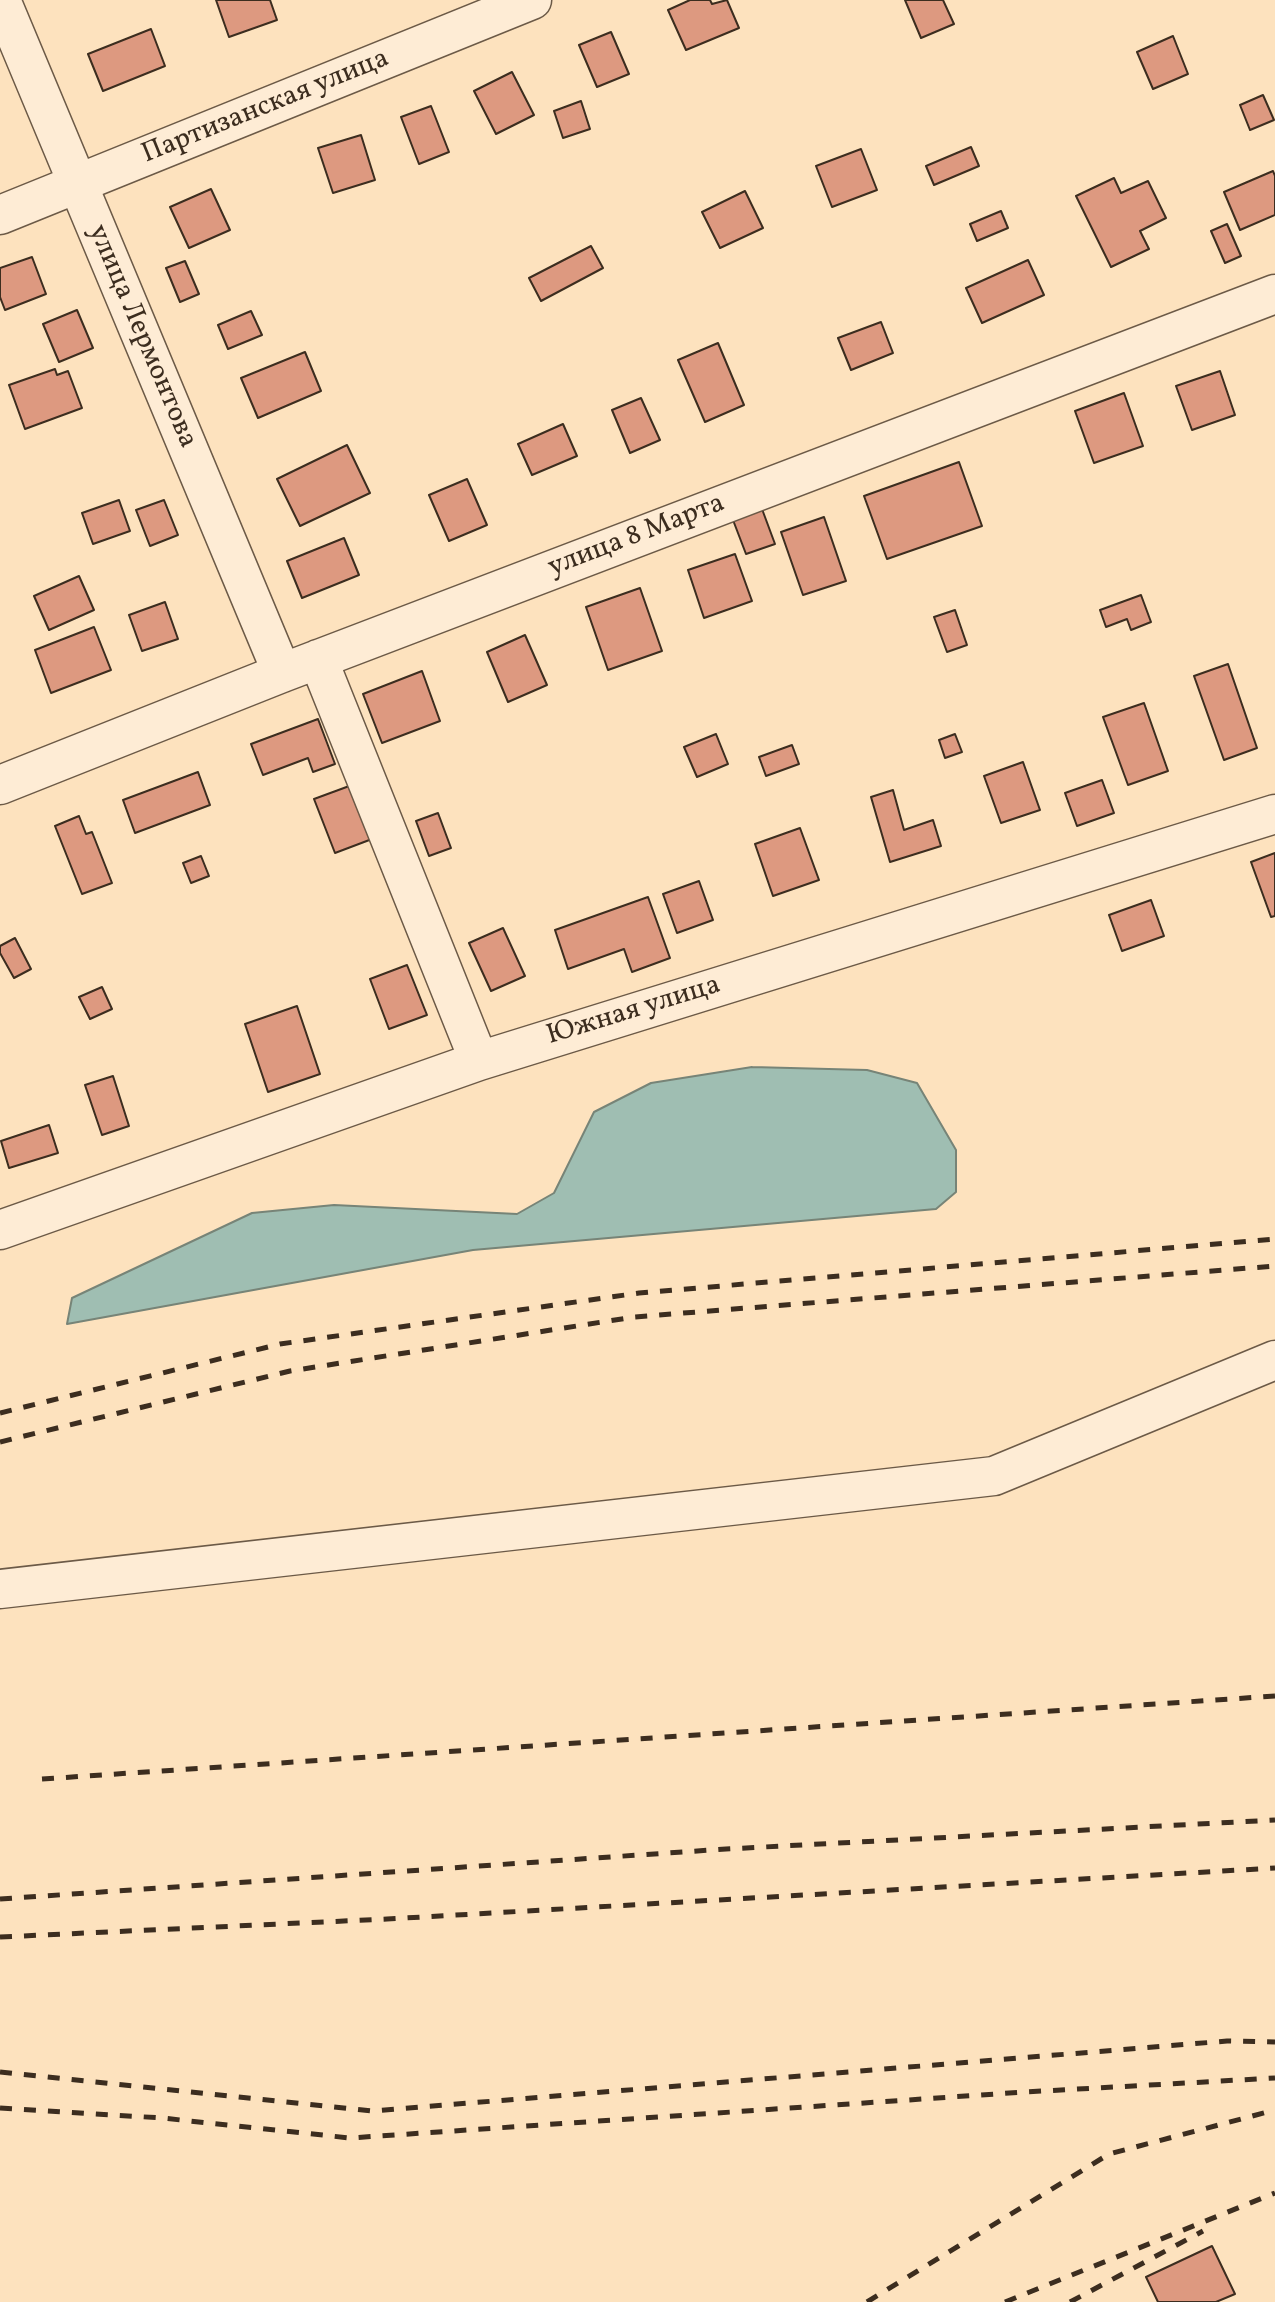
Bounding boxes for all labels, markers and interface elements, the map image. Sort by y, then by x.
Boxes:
street label: Партизанская улица [138,43,394,173]
street label: улица Лермонтова [79,220,203,454]
street label: улица 8 Марта [544,488,730,586]
street label: Южная улица [543,970,725,1054]

